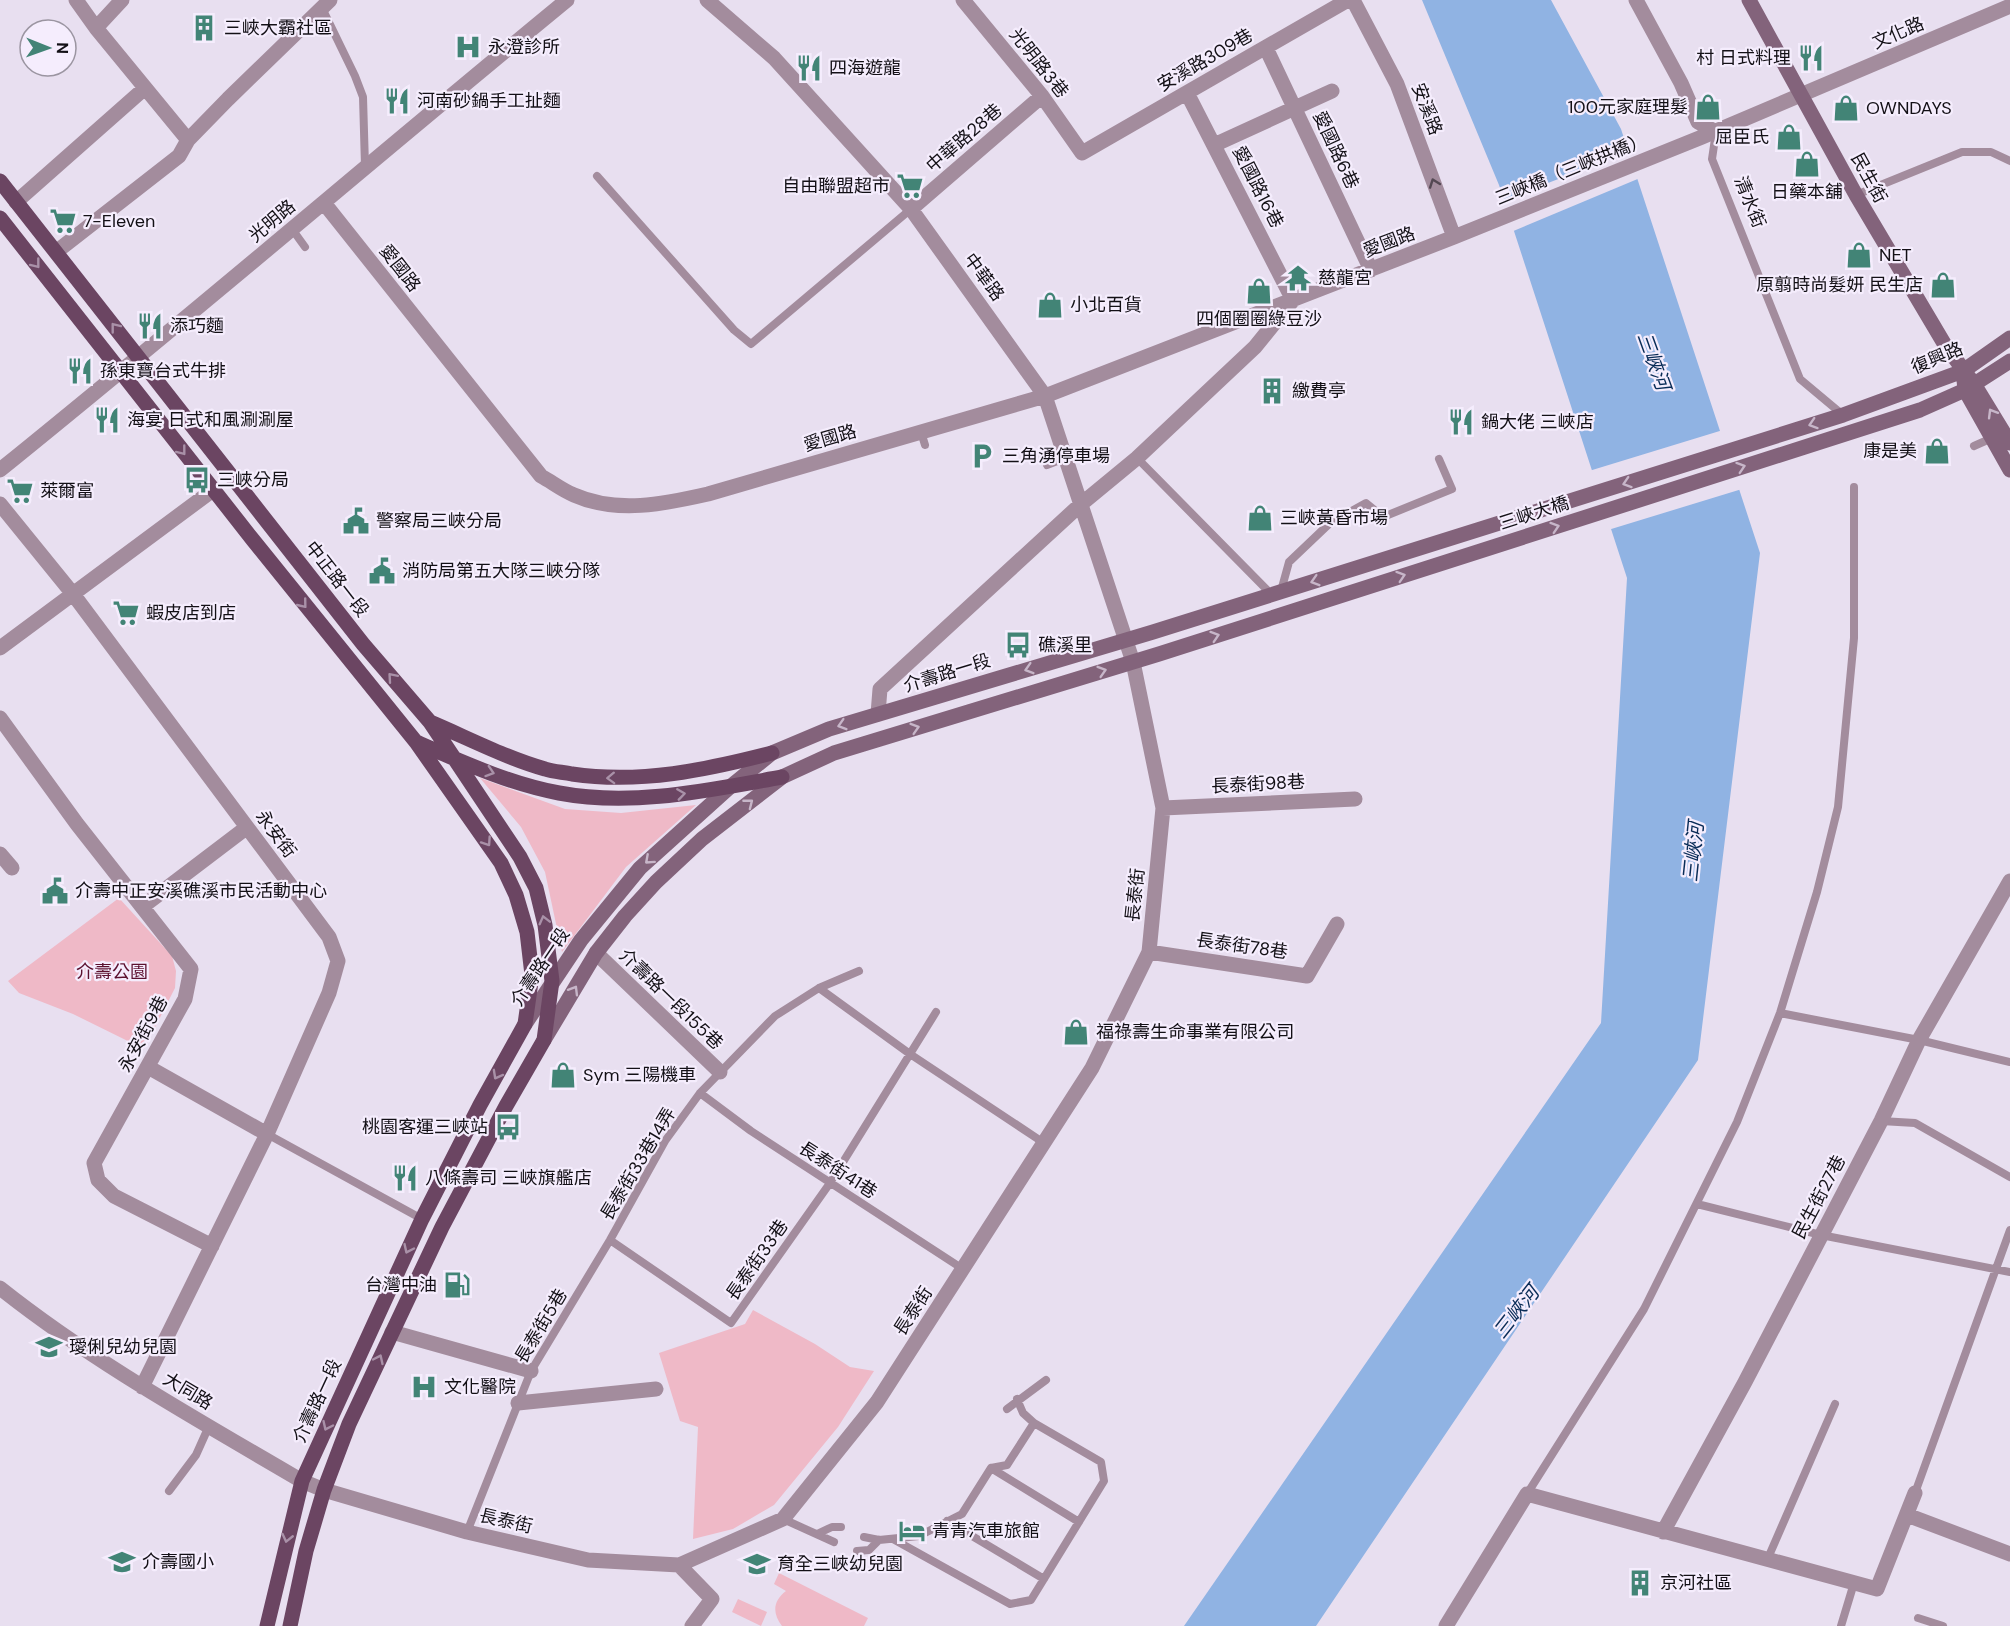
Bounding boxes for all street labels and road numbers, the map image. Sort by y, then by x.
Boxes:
street label: 文化路 [1868,11,1928,55]
street label: 光明路3巷 [1004,23,1074,103]
street label: 安溪路309巷 [1153,23,1257,97]
street label: 安溪路 [1406,79,1448,139]
street label: 中華路28巷 [921,98,1007,178]
street label: 愛國路6巷 [1308,107,1364,193]
street label: 三峽橋（三峽拱橋） [1491,128,1651,210]
street label: 愛國路16巷 [1227,142,1289,232]
street label: 民生街 [1845,149,1893,207]
street label: 清水街 [1729,172,1771,232]
street label: 光明路 [244,194,300,248]
street label: 愛國路 [1359,221,1419,263]
street label: 愛國路 [374,239,426,297]
street label: 中華路 [958,248,1010,306]
street label: 復興路 [1907,336,1967,380]
street label: 愛國路 [801,419,859,457]
street label: 三峽大橋 [1496,490,1572,536]
street label: 中正路一段 [300,536,374,622]
street label: 介壽路一段 [900,648,994,698]
street label: 長泰街98巷 [1210,770,1306,798]
street label: 永安街 [250,805,302,863]
street label: 長泰街 [1120,867,1150,923]
street label: 介壽路一段 [505,923,575,1011]
street label: 長泰街78巷 [1195,928,1289,964]
street label: 介壽路一段155巷 [614,943,728,1055]
street label: 永安街9巷 [113,992,173,1076]
street label: 長泰街33巷14弄 [595,1103,681,1225]
street label: 長泰街41巷 [794,1136,882,1204]
street label: 民生街27巷 [1787,1151,1851,1243]
street label: 長泰街33巷 [720,1215,794,1305]
street label: 長泰街 [888,1282,938,1340]
street label: 長泰街5巷 [509,1284,573,1368]
street label: 介壽路一段 [287,1355,347,1447]
street label: 大同路 [159,1367,217,1415]
street label: 長泰街 [477,1503,535,1539]

